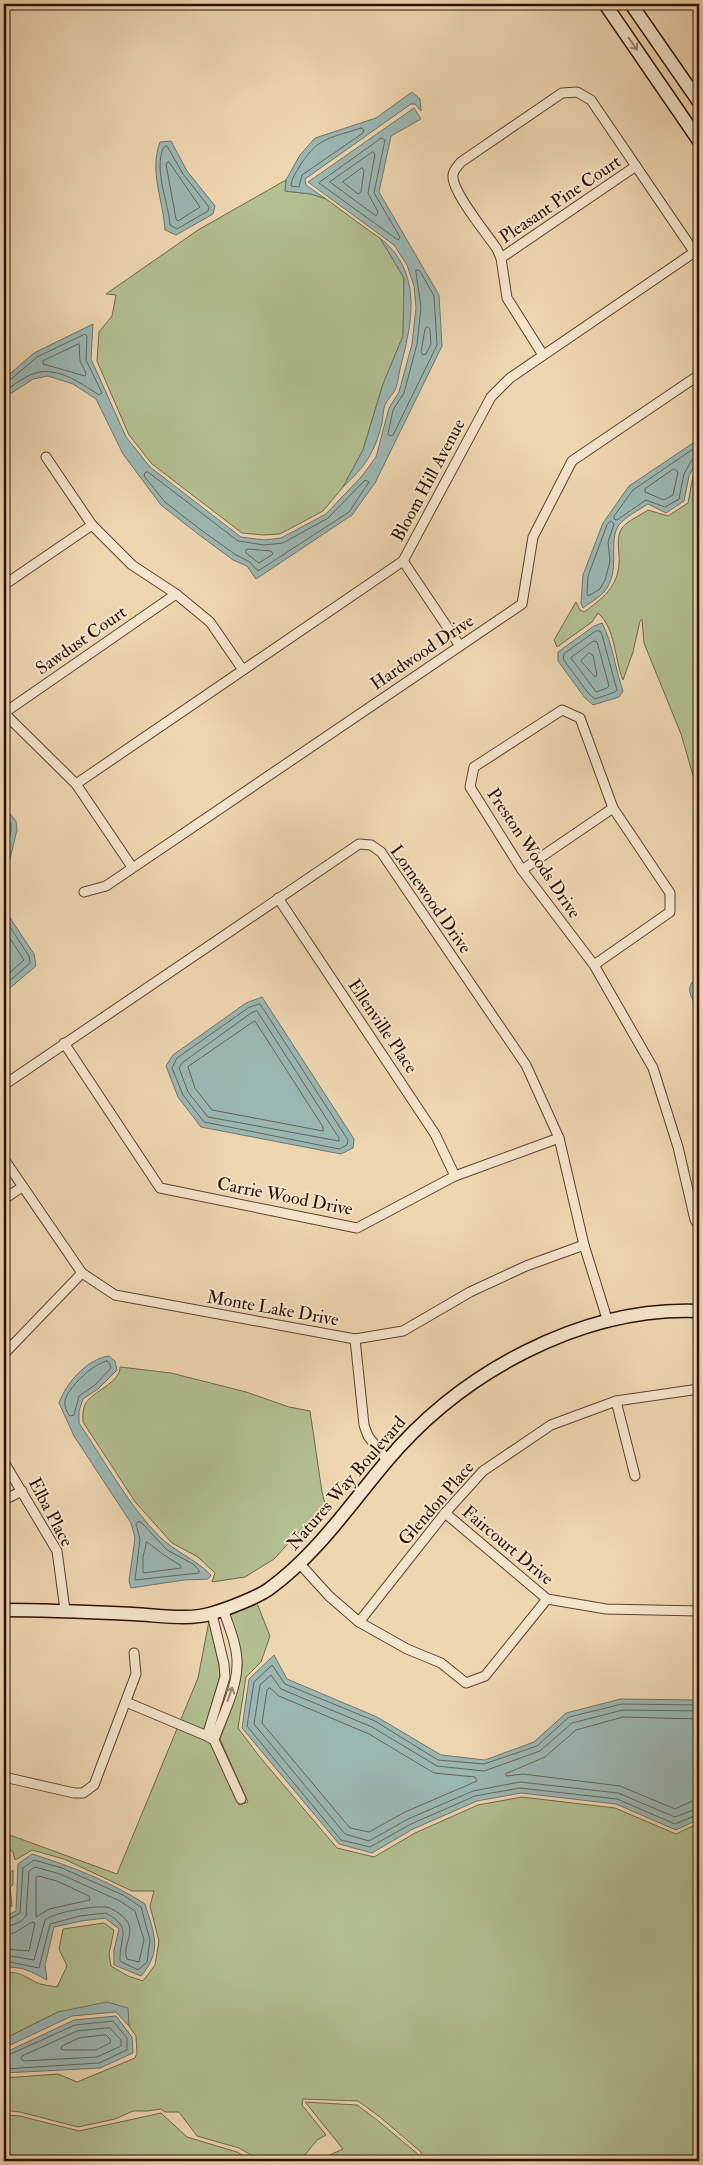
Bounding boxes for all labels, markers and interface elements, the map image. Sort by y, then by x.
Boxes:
one-way arrow [628,37,638,51]
street label: Pleasant Pine Court [495,150,626,249]
street label: Bloom Hill Avenue [386,414,471,546]
street label: Sawdust Court [31,601,131,680]
street label: Hardwood Drive [366,609,479,695]
street label: Preston Woods Drive [481,784,586,923]
street label: Lornewood Drive [385,840,477,958]
street label: Ellenville Place [343,975,423,1078]
street label: Carrie Wood Drive [215,1172,355,1221]
street label: Monte Lake Drive [205,1286,341,1331]
street label: Natures Way Boulevard [282,1411,411,1555]
street label: Glendon Place [393,1456,480,1550]
street label: Elba Place [23,1474,79,1551]
street label: Faircourt Drive [457,1500,558,1591]
one-way arrow [226,1687,235,1702]

